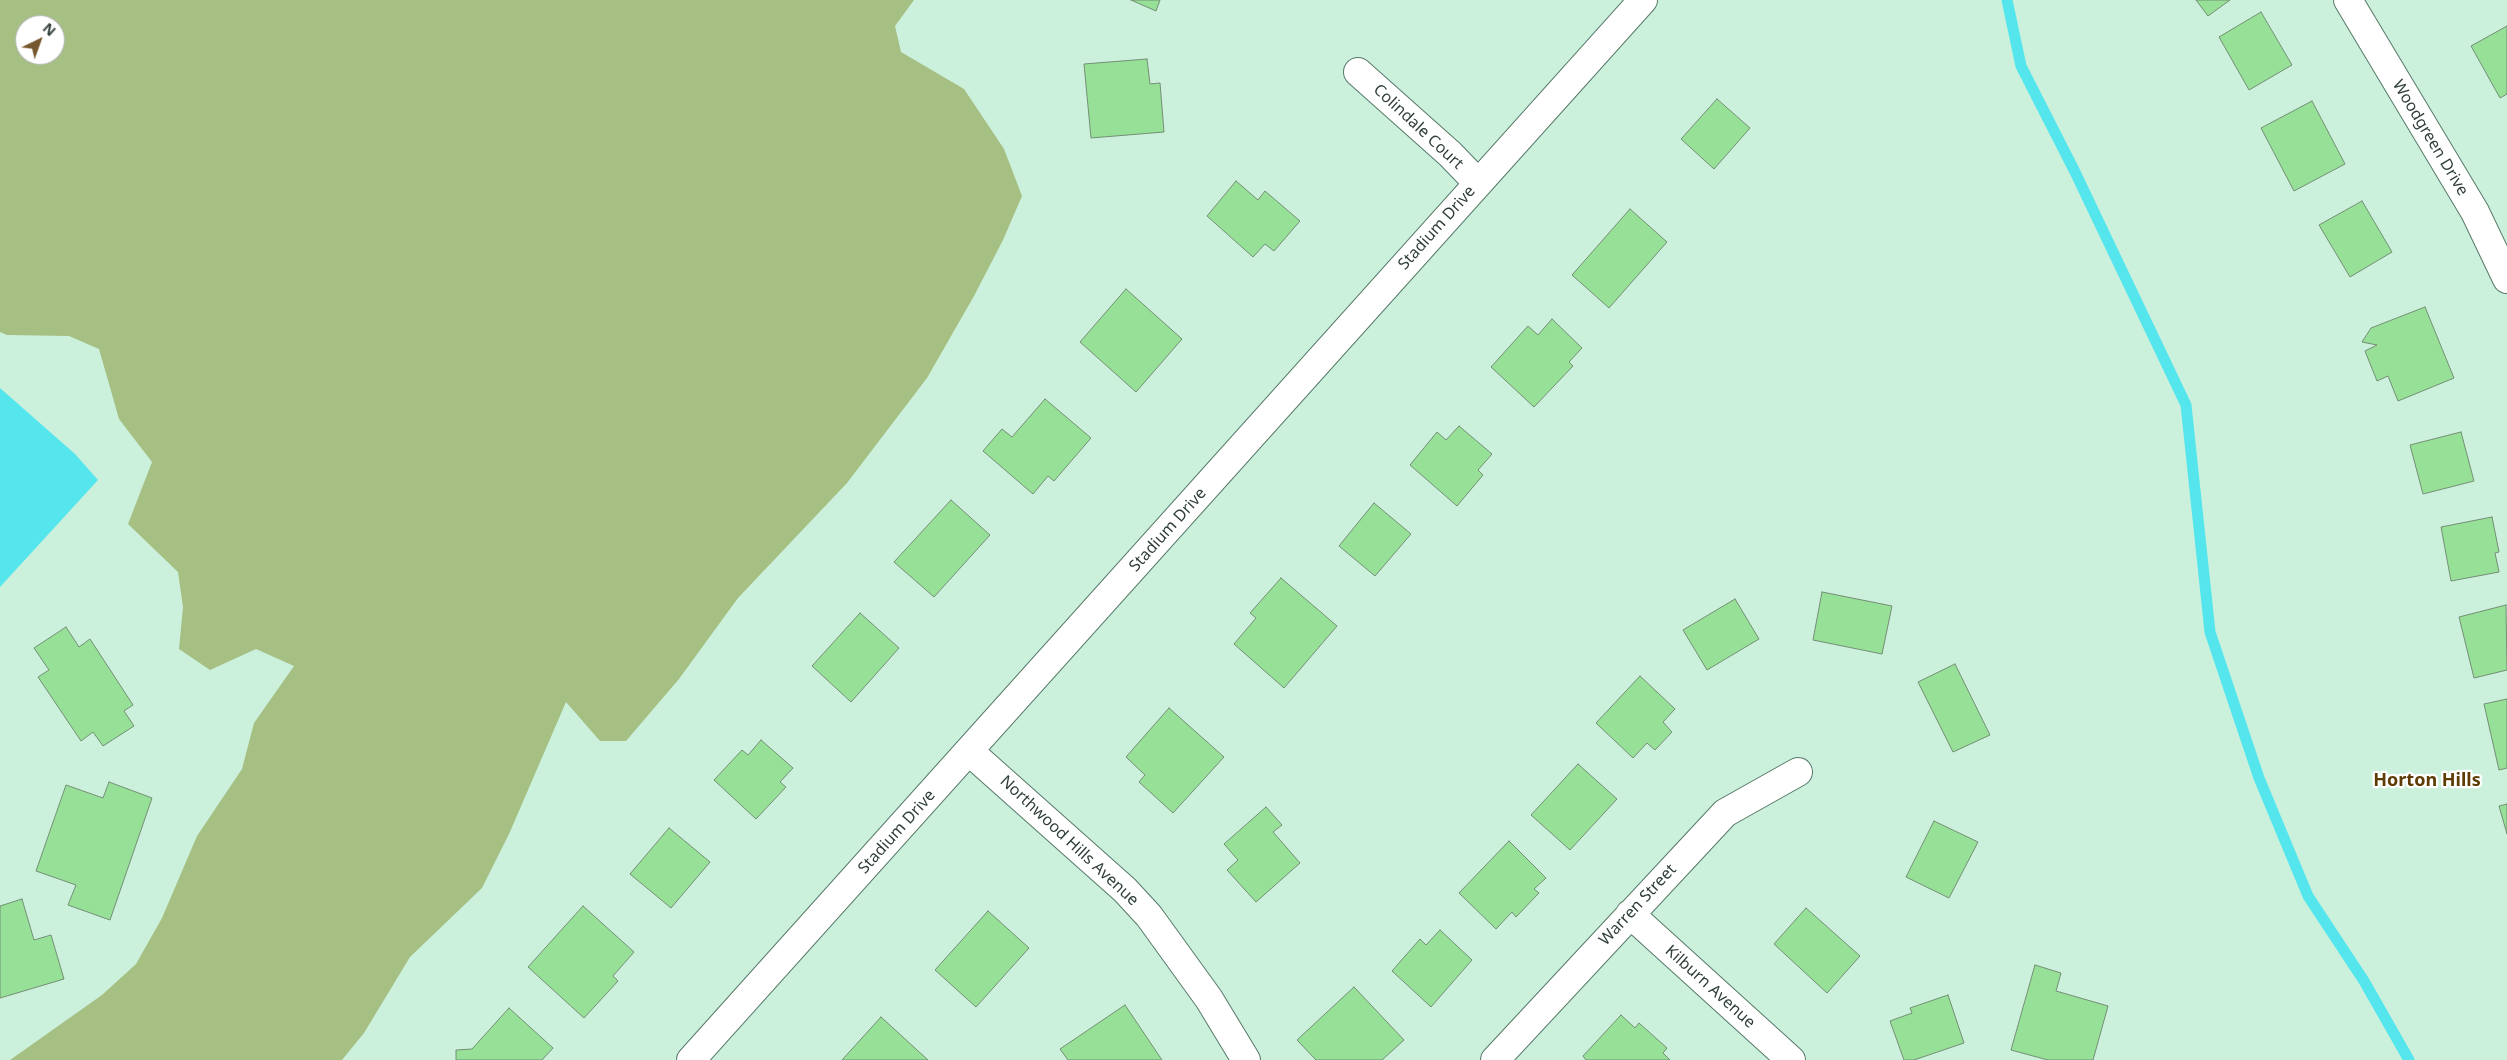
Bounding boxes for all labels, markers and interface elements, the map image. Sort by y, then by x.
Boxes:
north arrow [15,15,65,65]
text: N [39,18,60,40]
street label: Woodgreen Drive [2388,77,2472,199]
street label: Colindale Court [1369,80,1467,174]
street label: Stadium Drive [1394,182,1480,274]
street label: Stadium Drive [1125,484,1211,576]
district label: Horton Hills [2373,770,2481,792]
street label: Northwood Hills Avenue [996,772,1142,910]
street label: Stadium Drive [854,786,940,878]
street label: Warren Street [1595,860,1681,950]
street label: Kilburn Avenue [1661,941,1759,1033]

